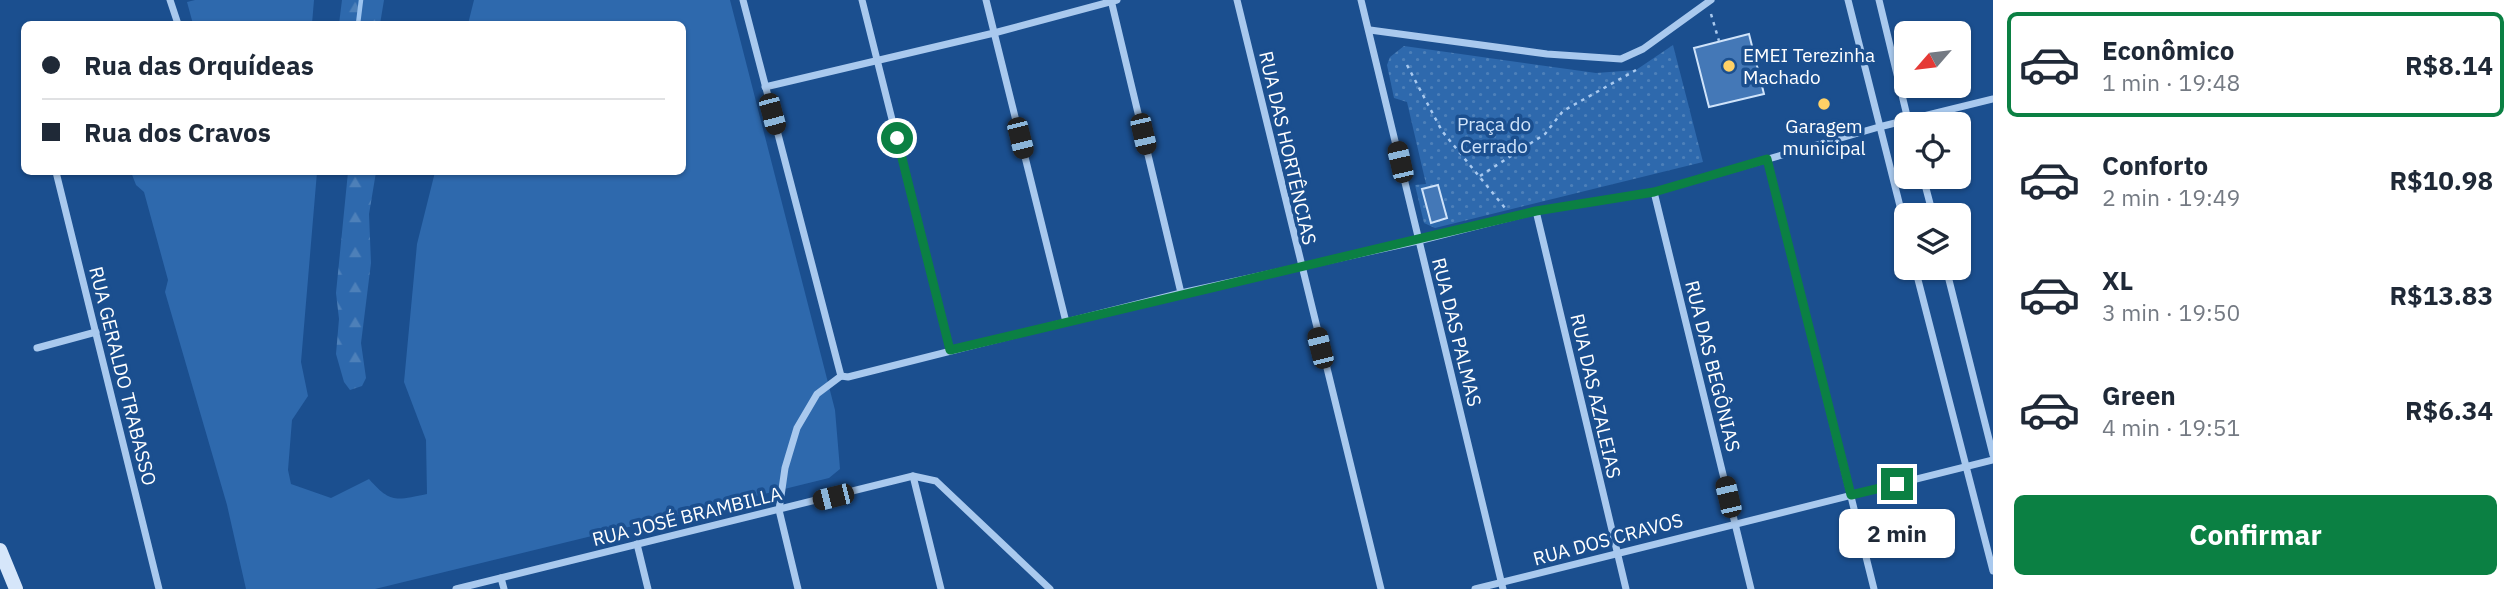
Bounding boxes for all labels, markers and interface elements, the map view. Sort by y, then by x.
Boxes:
north arrow [1894,21,1970,98]
map controls [1894,21,1971,280]
icon: car [2018,33,2081,96]
text: Econômico [2102,33,2234,67]
place label: EMEI Terezinha Machado [1743,43,1875,89]
text: Rua das Orquídeas [84,48,314,82]
text: R$8.14 [2405,48,2493,82]
street label: RUA DAS HORTÊNCIAS [1254,49,1322,247]
marker: EMEI Terezinha Machado [1721,58,1737,74]
text: 1 min · 19:48 [2102,67,2240,97]
car [757,91,788,137]
marker: Garagem municipal [1816,96,1832,112]
car [1129,111,1158,157]
park label: Praça do Cerrado [1457,112,1531,158]
button: locate [1894,112,1971,189]
place label: Garagem municipal [1782,114,1866,160]
text: Rua dos Cravos [84,115,271,149]
car [1005,115,1036,161]
route start [881,122,913,154]
car [1386,139,1415,185]
icon: car [2018,148,2081,211]
text: Conforto [2102,148,2208,182]
text: R$10.98 [2389,163,2493,197]
text: 2 min · 19:49 [2102,182,2240,212]
button: layers [1894,203,1971,280]
street label: RUA DAS PALMAS [1427,255,1487,409]
icon: car [2018,263,2081,326]
text: XL [2102,263,2133,297]
street label: RUA GERALDO TRABASSO [84,264,162,488]
street label: RUA DAS BEGÔNIAS [1680,278,1746,454]
text: R$13.83 [2389,278,2493,312]
text: 3 min · 19:50 [2102,297,2240,327]
street label: RUA DAS AZALEIAS [1565,311,1627,481]
car [1305,325,1336,371]
icon: car [2018,378,2081,441]
text: Green [2102,378,2176,412]
text: R$6.34 [2405,393,2493,427]
text: 4 min · 19:51 [2102,412,2240,442]
route end [1881,468,1913,500]
car [1714,474,1743,520]
street label: RUA JOSÉ BRAMBILLA [590,481,784,551]
car [811,482,856,512]
button: Confirmar [2014,495,2497,575]
street label: RUA DOS CRAVOS [1530,507,1686,571]
callout: 2 min [1839,508,1955,558]
text: 2 min [1867,518,1927,548]

